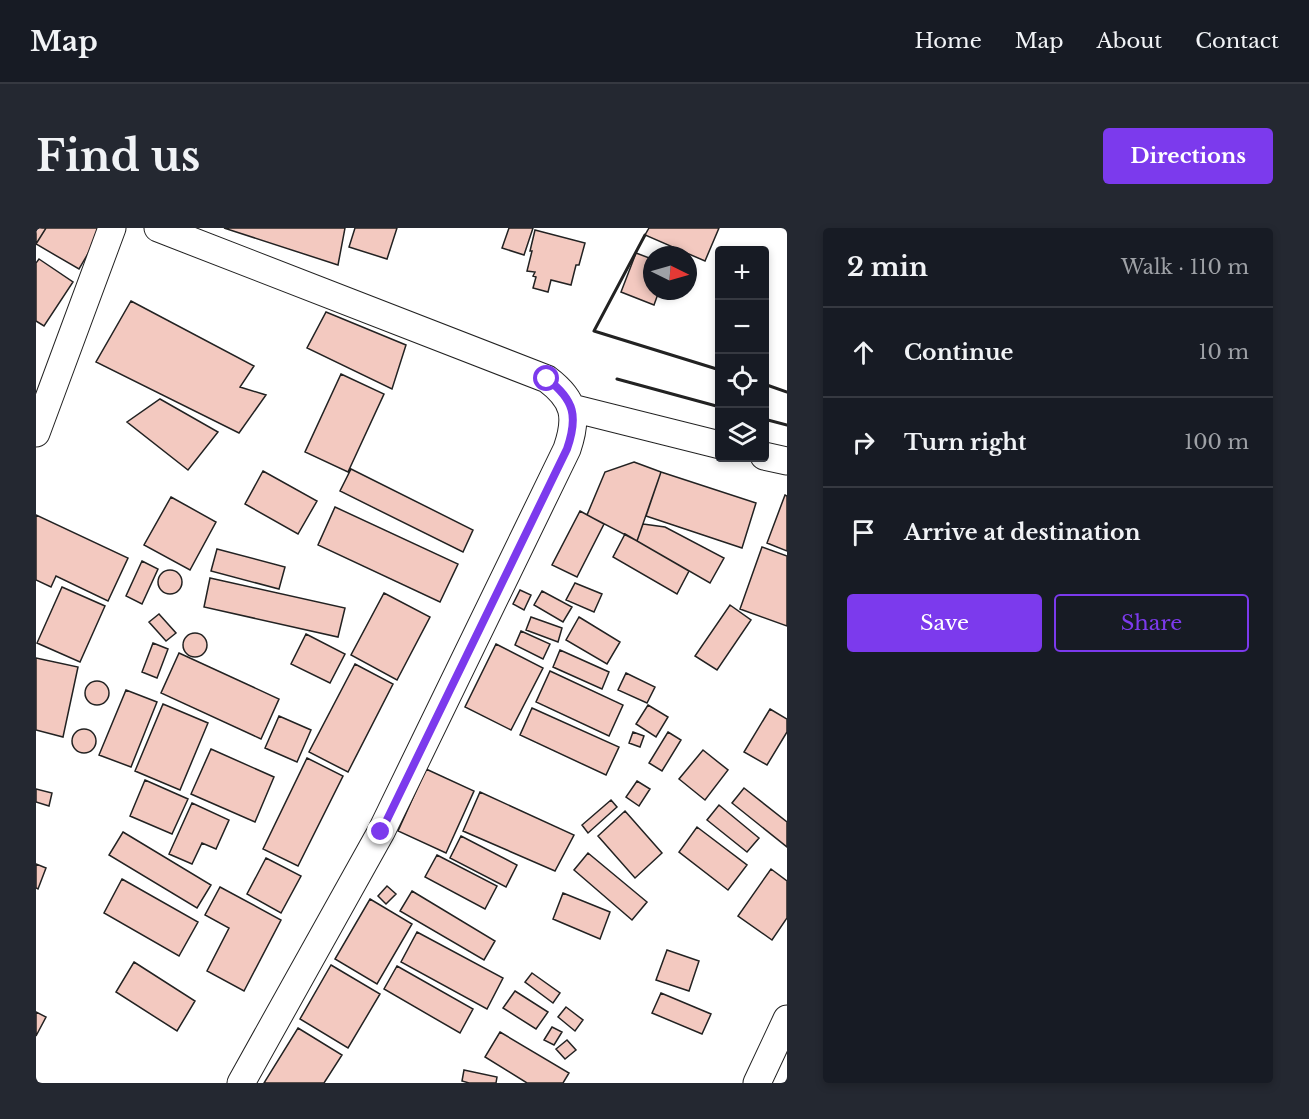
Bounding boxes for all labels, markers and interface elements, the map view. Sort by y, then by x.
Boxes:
text: Map [30,24,98,59]
text: Home [915,28,982,54]
text: Map [1015,28,1063,54]
text: About [1096,28,1162,54]
text: Contact [1195,28,1279,54]
button: Directions [1103,128,1273,184]
text: Find us [36,130,200,182]
north arrow [643,246,697,300]
map controls [715,246,769,462]
button: + [715,246,769,300]
text: 2 min [847,251,928,283]
text: Walk · 110 m [1121,255,1249,279]
button: − [715,300,769,354]
icon: ahead [847,336,880,369]
text: Continue [904,339,1013,366]
text: 10 m [1199,340,1249,364]
button: locate [715,354,769,408]
route start [533,365,559,391]
button: layers [715,408,769,462]
icon: right [847,426,880,459]
text: Turn right [904,429,1026,456]
text: 100 m [1184,430,1249,454]
icon: arrive [847,516,880,549]
text: Arrive at destination [904,519,1141,546]
button: Save [847,594,1042,652]
button: Share [1054,594,1249,652]
route end [367,818,393,844]

